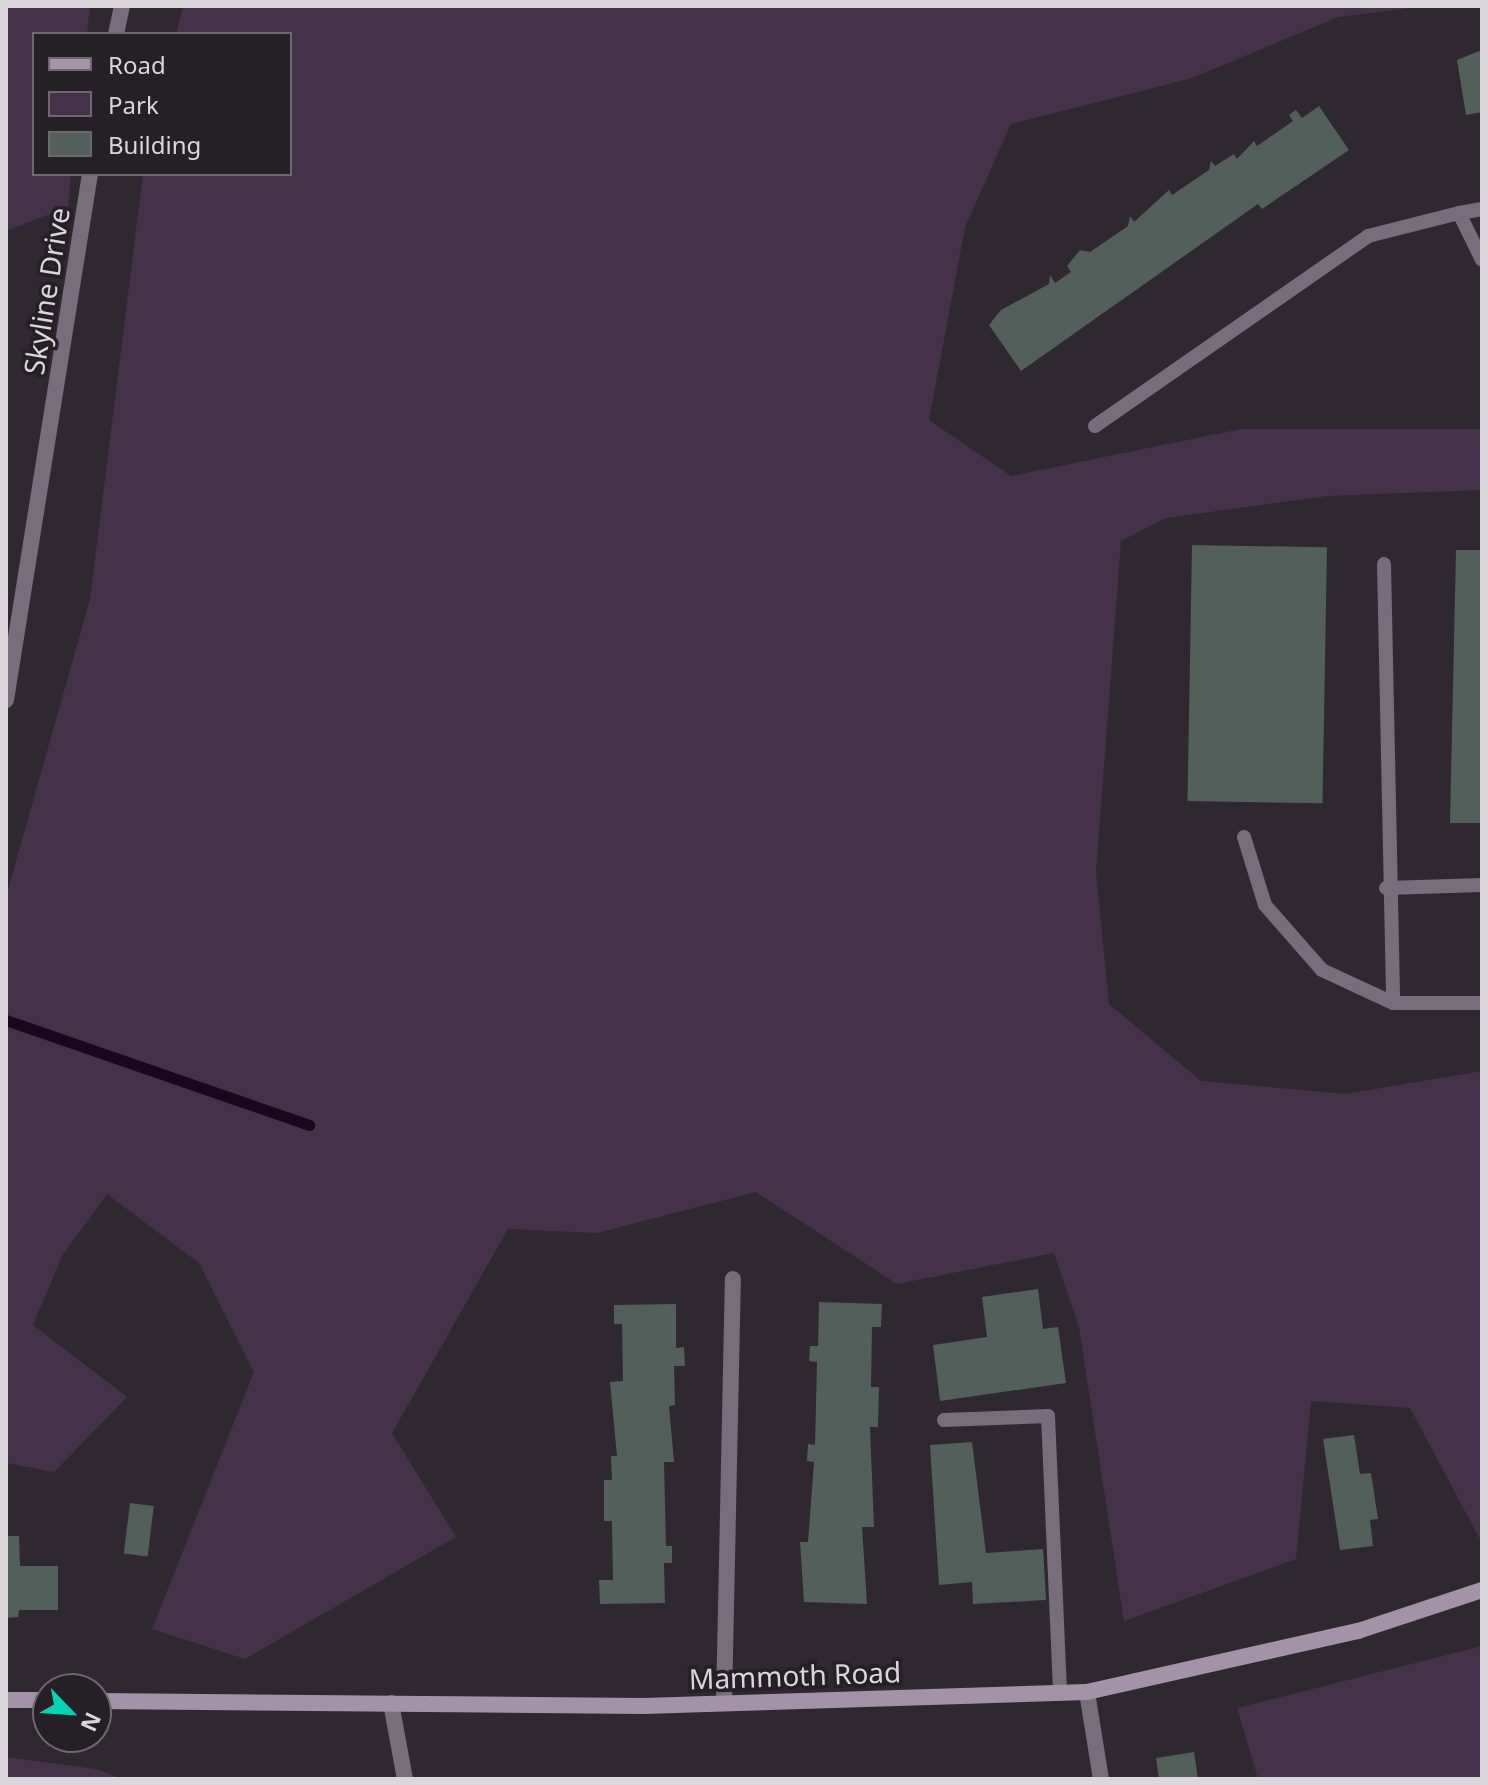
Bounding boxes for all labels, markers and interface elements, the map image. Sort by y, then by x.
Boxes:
legend [32,32,292,176]
text: Road [108,48,166,81]
text: Park [108,88,159,121]
text: Building [108,128,201,161]
street label: Skyline Drive [16,205,76,377]
street label: Mammoth Road [688,1655,902,1695]
north arrow [32,1673,112,1753]
text: N [75,1708,109,1737]

